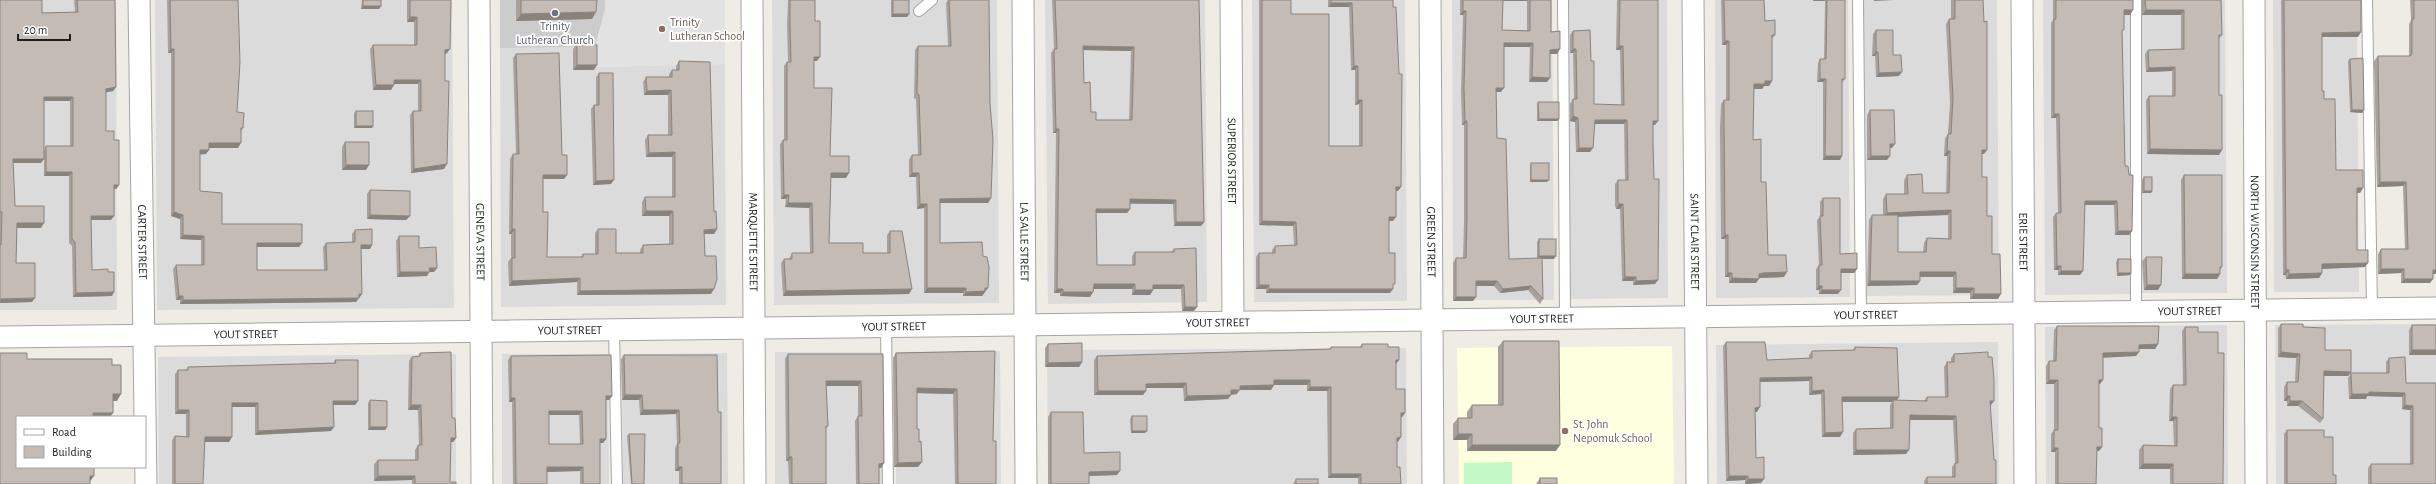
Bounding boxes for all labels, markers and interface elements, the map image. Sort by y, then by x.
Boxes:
marker: Trinity Lutheran Church [550,8,560,18]
scale bar [18,16,70,42]
place label: Trinity Lutheran School [670,16,745,42]
place label: Trinity Lutheran Church [516,20,594,46]
text: 20 m [24,24,47,36]
marker: Trinity Lutheran School [657,24,667,34]
street label: SUPERIOR STREET [1226,118,1238,205]
street label: NORTH WISCONSIN STREET [2249,175,2261,309]
street label: MARQUETTE STREET [746,192,760,292]
street label: SAINT CLAIR STREET [1689,193,1701,291]
street label: LA SALLE STREET [1018,202,1031,282]
street label: GENEVA STREET [474,203,487,281]
street label: CARTER STREET [136,204,149,280]
street label: GREEN STREET [1425,206,1438,278]
street label: ERIE STREET [2017,212,2030,272]
street label: YOUT STREET [2158,305,2222,317]
street label: YOUT STREET [1834,308,1898,321]
street label: YOUT STREET [1510,312,1574,325]
street label: YOUT STREET [1186,316,1250,329]
street label: YOUT STREET [862,320,926,333]
street label: YOUT STREET [538,324,602,337]
street label: YOUT STREET [214,328,278,340]
legend [16,416,146,468]
place label: St. John Nepomuk School [1573,418,1653,444]
text: Road [52,426,76,438]
marker: St. John Nepomuk School [1560,426,1570,436]
text: Building [52,446,92,458]

